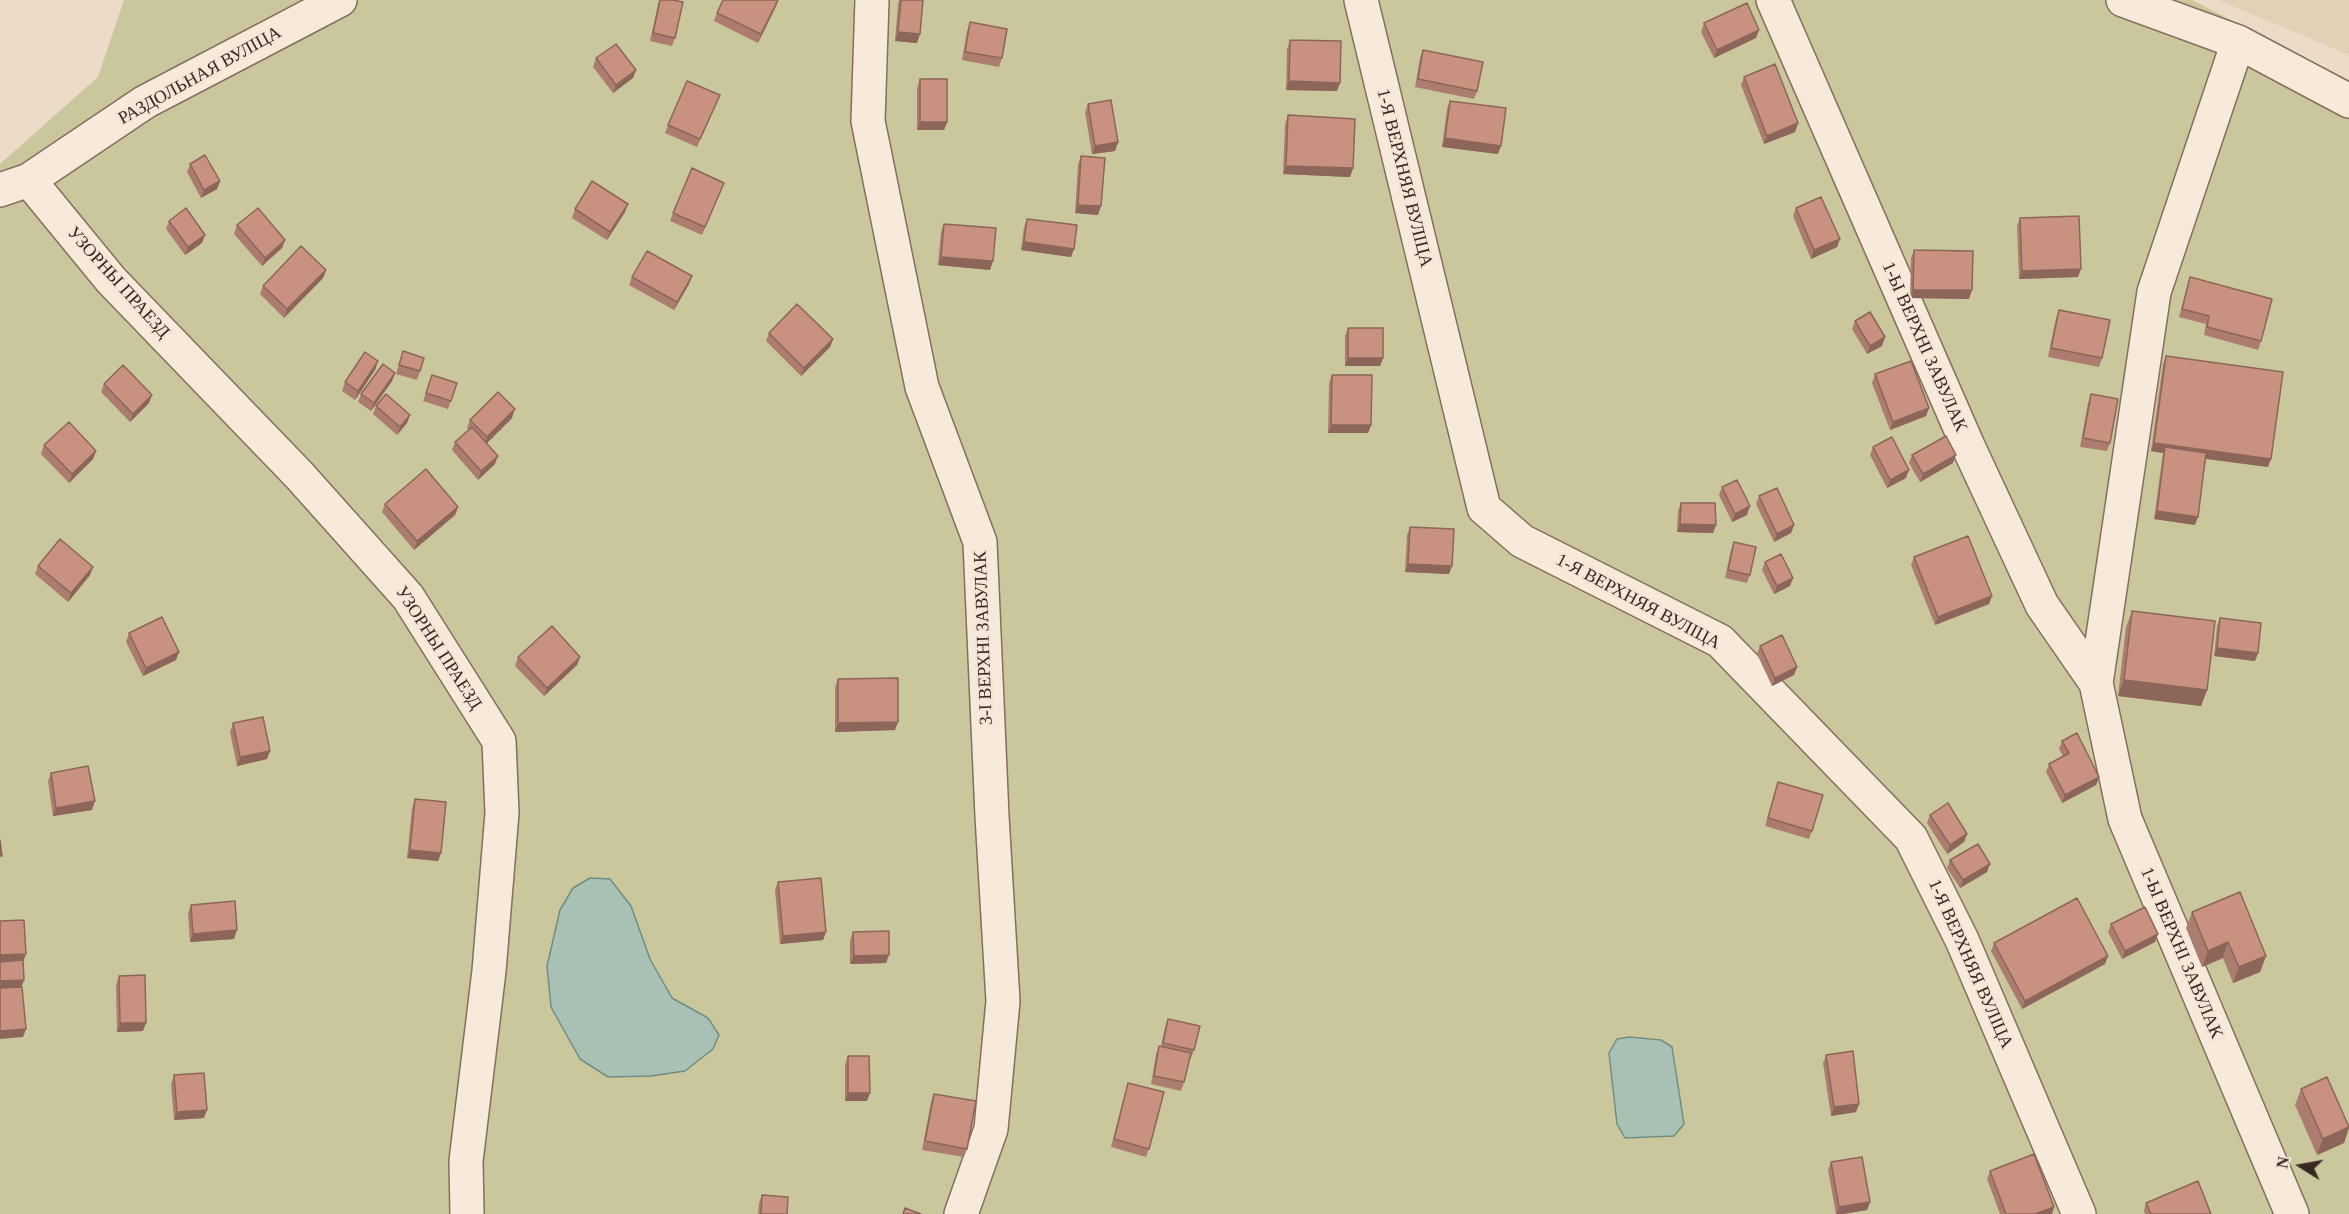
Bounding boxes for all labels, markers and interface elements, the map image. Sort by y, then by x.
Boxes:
street label: РАЗДОЛЬНАЯ ВУЛІЦА [115,22,285,130]
street label: 1-Я ВЕРХНЯЯ ВУЛІЦА [1371,87,1437,269]
street label: УЗОРНЫ ПРАЕЗД [62,223,174,343]
street label: 1-Ы ВЕРХНІ ЗАВУЛАК [1877,259,1971,435]
street label: 1-Я ВЕРХНЯЯ ВУЛІЦА [1552,549,1724,655]
street label: 3-І ВЕРХНІ ЗАВУЛАК [970,551,998,725]
street label: УЗОРНЫ ПРАЕЗД [390,582,486,714]
street label: 1-Ы ВЕРХНІ ЗАВУЛАК [2135,864,2227,1042]
street label: 1-Я ВЕРХНЯЯ ВУЛІЦА [1923,876,2017,1052]
north arrow [2271,1136,2331,1196]
text: N [2273,1155,2292,1170]

